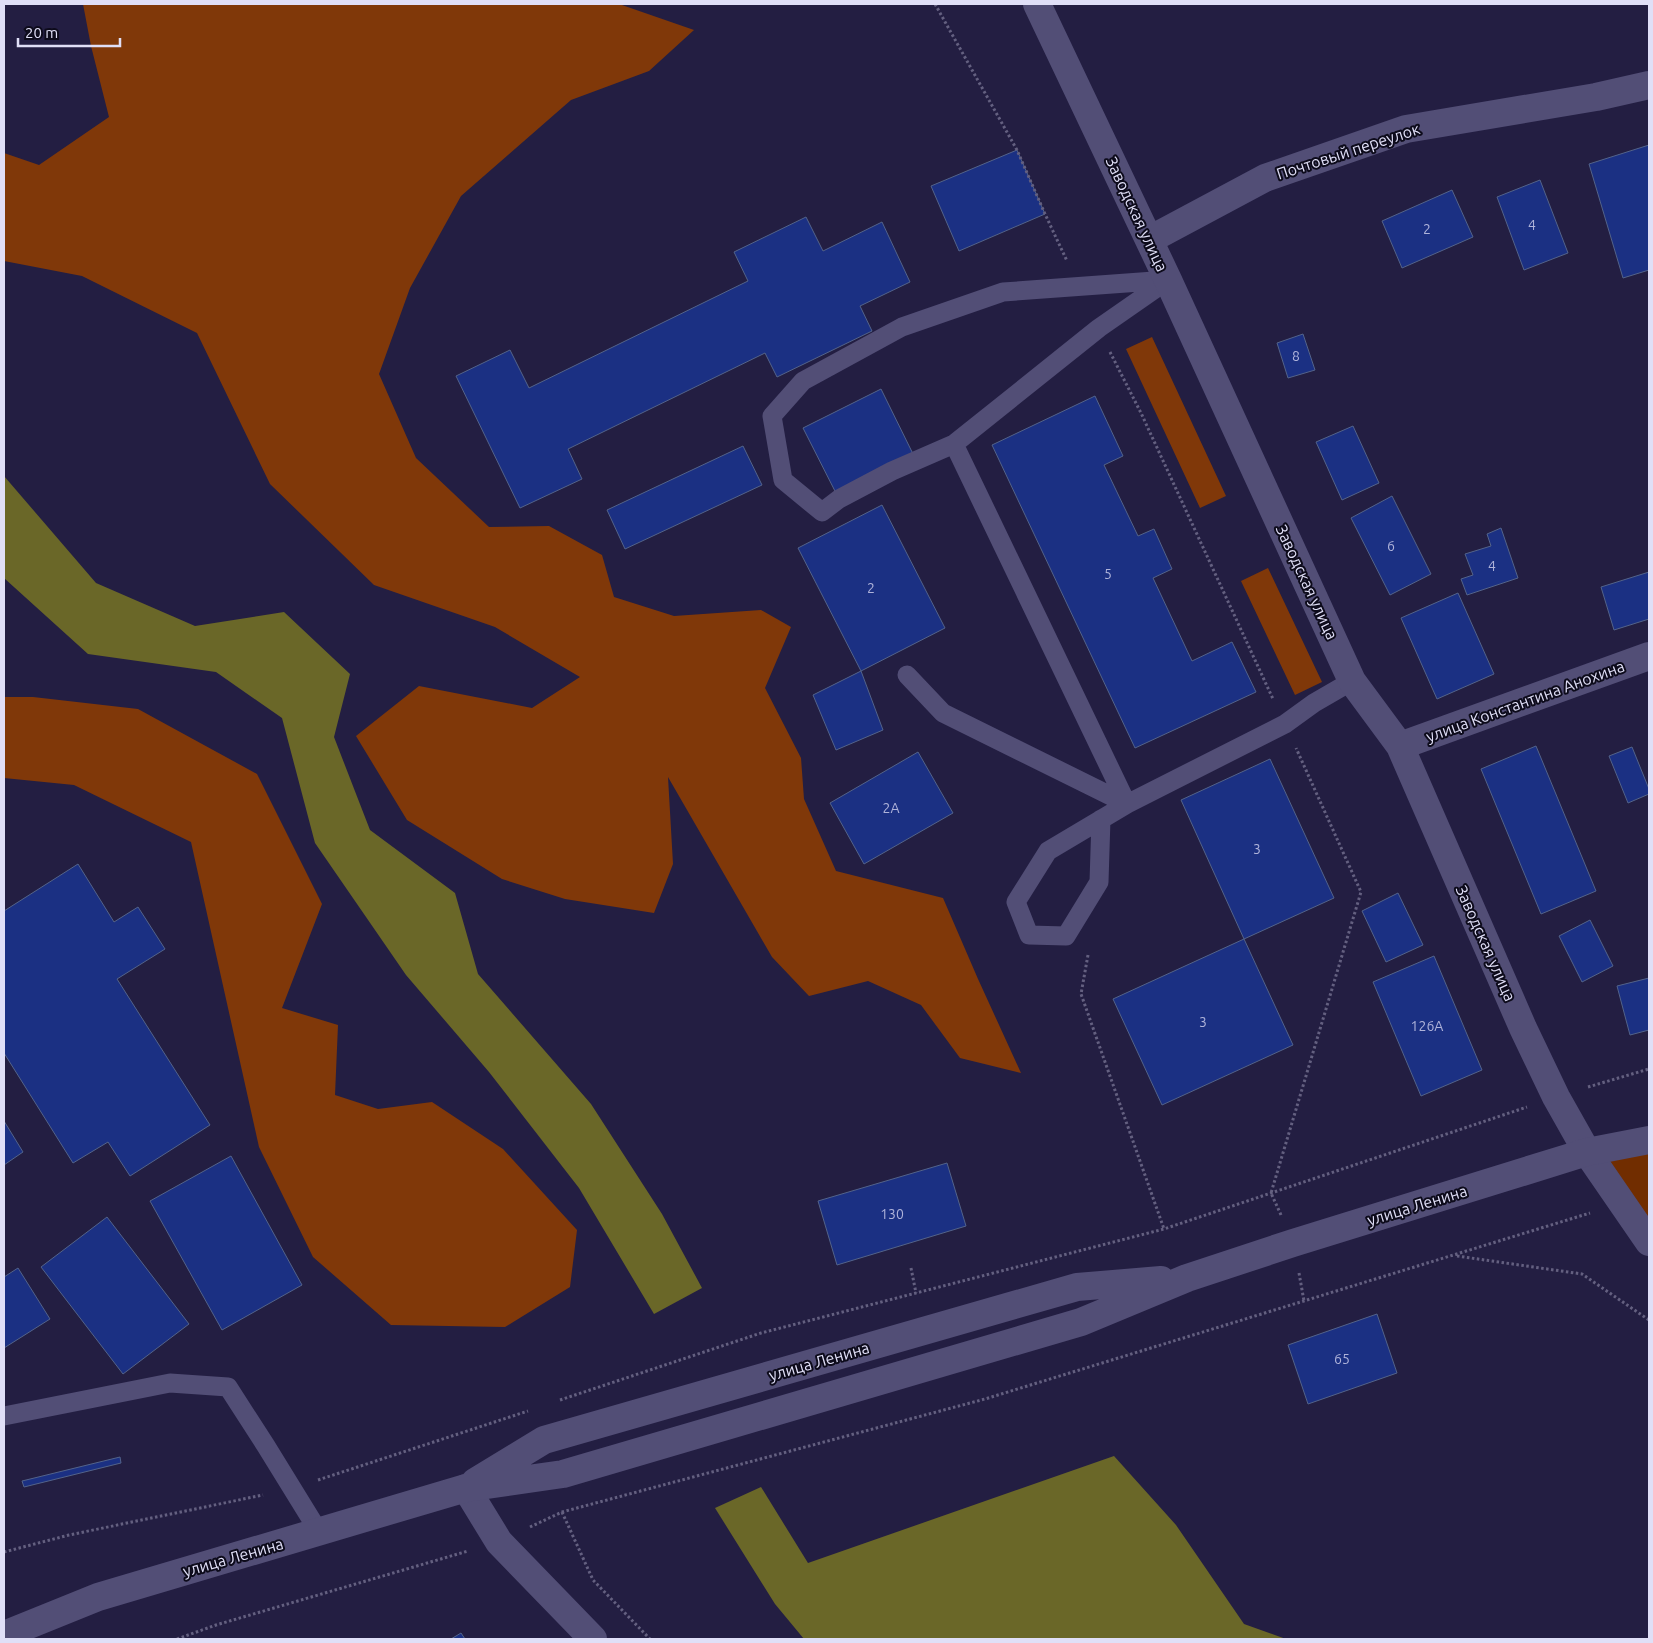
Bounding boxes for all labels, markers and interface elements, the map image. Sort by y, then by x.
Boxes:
scale bar [18,15,120,47]
text: 20 m [25,24,58,41]
street label: Почтовый переулок [1274,119,1422,183]
street label: Заводская улица [1102,154,1172,274]
house number: 4 [1528,217,1536,233]
house number: 2 [1423,221,1431,237]
house number: 8 [1292,348,1300,364]
street label: Заводская улица [1272,522,1342,642]
house number: 6 [1387,538,1395,554]
house number: 4 [1488,558,1496,574]
house number: 5 [1104,566,1112,582]
house number: 2 [867,580,875,596]
street label: улица Константина Анохина [1423,657,1627,745]
house number: 2А [883,800,900,816]
house number: 3 [1253,841,1261,857]
street label: Заводская улица [1452,882,1520,1004]
house number: 3 [1199,1014,1207,1030]
house number: 126А [1411,1018,1443,1034]
street label: улица Ленина [1365,1181,1469,1229]
house number: 130 [880,1206,904,1222]
street label: улица Ленина [767,1338,871,1384]
house number: 65 [1334,1351,1350,1367]
street label: улица Ленина [181,1534,285,1580]

